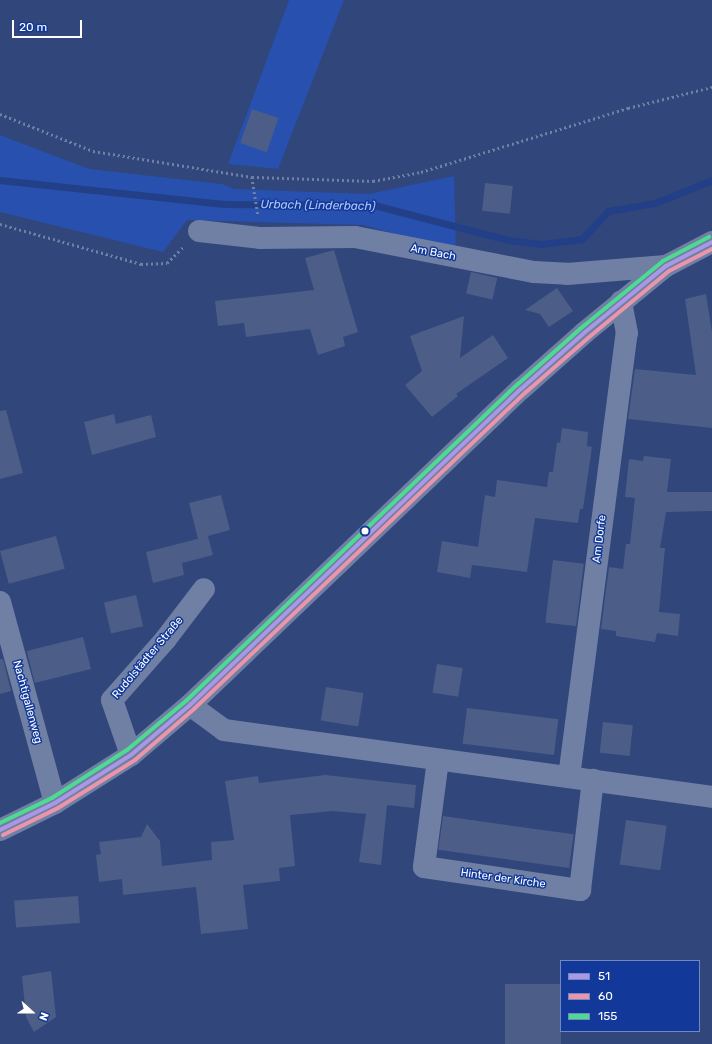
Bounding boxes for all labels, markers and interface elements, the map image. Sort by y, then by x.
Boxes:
scale bar [14,12,84,38]
text: 20 m [19,20,47,34]
water label: Urbach (Linderbach) [260,198,376,214]
street label: Am Bach [409,242,457,264]
street label: Am Dorfe [591,514,609,564]
unlabelled marker [360,526,370,536]
street label: Rudolstädter Straße [110,614,186,702]
street label: Nachtigallenweg [10,659,44,745]
street label: Hinter der Kirche [459,866,547,892]
legend [560,960,700,1032]
text: 51 [598,969,610,983]
text: 60 [598,989,613,1003]
north arrow [12,992,52,1032]
text: 155 [598,1009,617,1023]
text: N [36,1010,51,1022]

